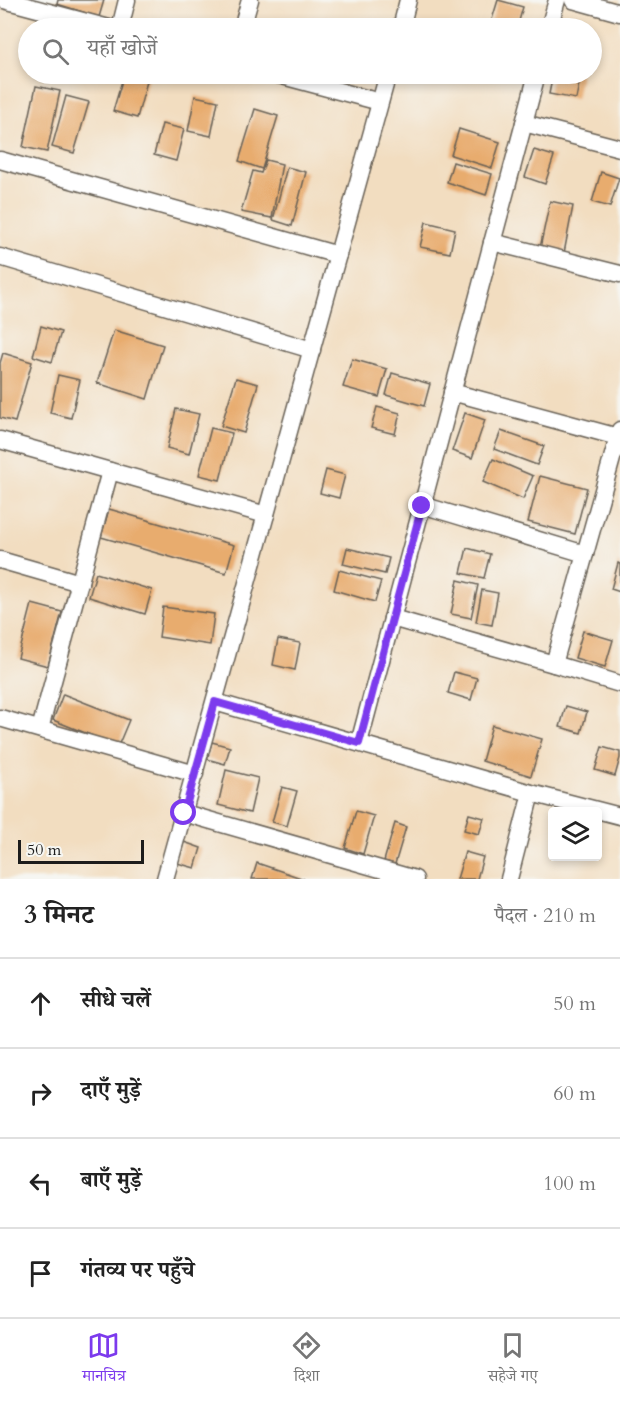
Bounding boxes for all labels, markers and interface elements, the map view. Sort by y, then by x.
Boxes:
search box [18,18,602,84]
text: यहाँ खोजें [87,33,157,63]
icon: search [39,35,72,68]
route end [408,492,434,518]
route start [170,799,196,825]
map controls [548,807,602,861]
button: layers [548,807,602,861]
scale bar [18,837,144,864]
text: 50 m [27,839,61,861]
text: 3 मिनट [24,897,94,932]
text: पैदल · 210 m [494,902,596,929]
text: सीधे चलें [81,985,151,1015]
icon: ahead [24,987,57,1020]
text: 50 m [553,990,596,1017]
text: दाएँ मुड़ें [81,1075,141,1105]
icon: right [24,1077,57,1110]
text: 60 m [553,1080,596,1107]
text: बाएँ मुड़ें [81,1165,141,1195]
icon: left [24,1167,57,1200]
text: 100 m [543,1170,596,1197]
text: गंतव्य पर पहुँचे [81,1255,195,1285]
icon: arrive [24,1257,57,1290]
tab: मानचित्र [82,1329,126,1391]
tab: दिशा [290,1329,323,1391]
tab: सहेजे गए [488,1329,538,1391]

